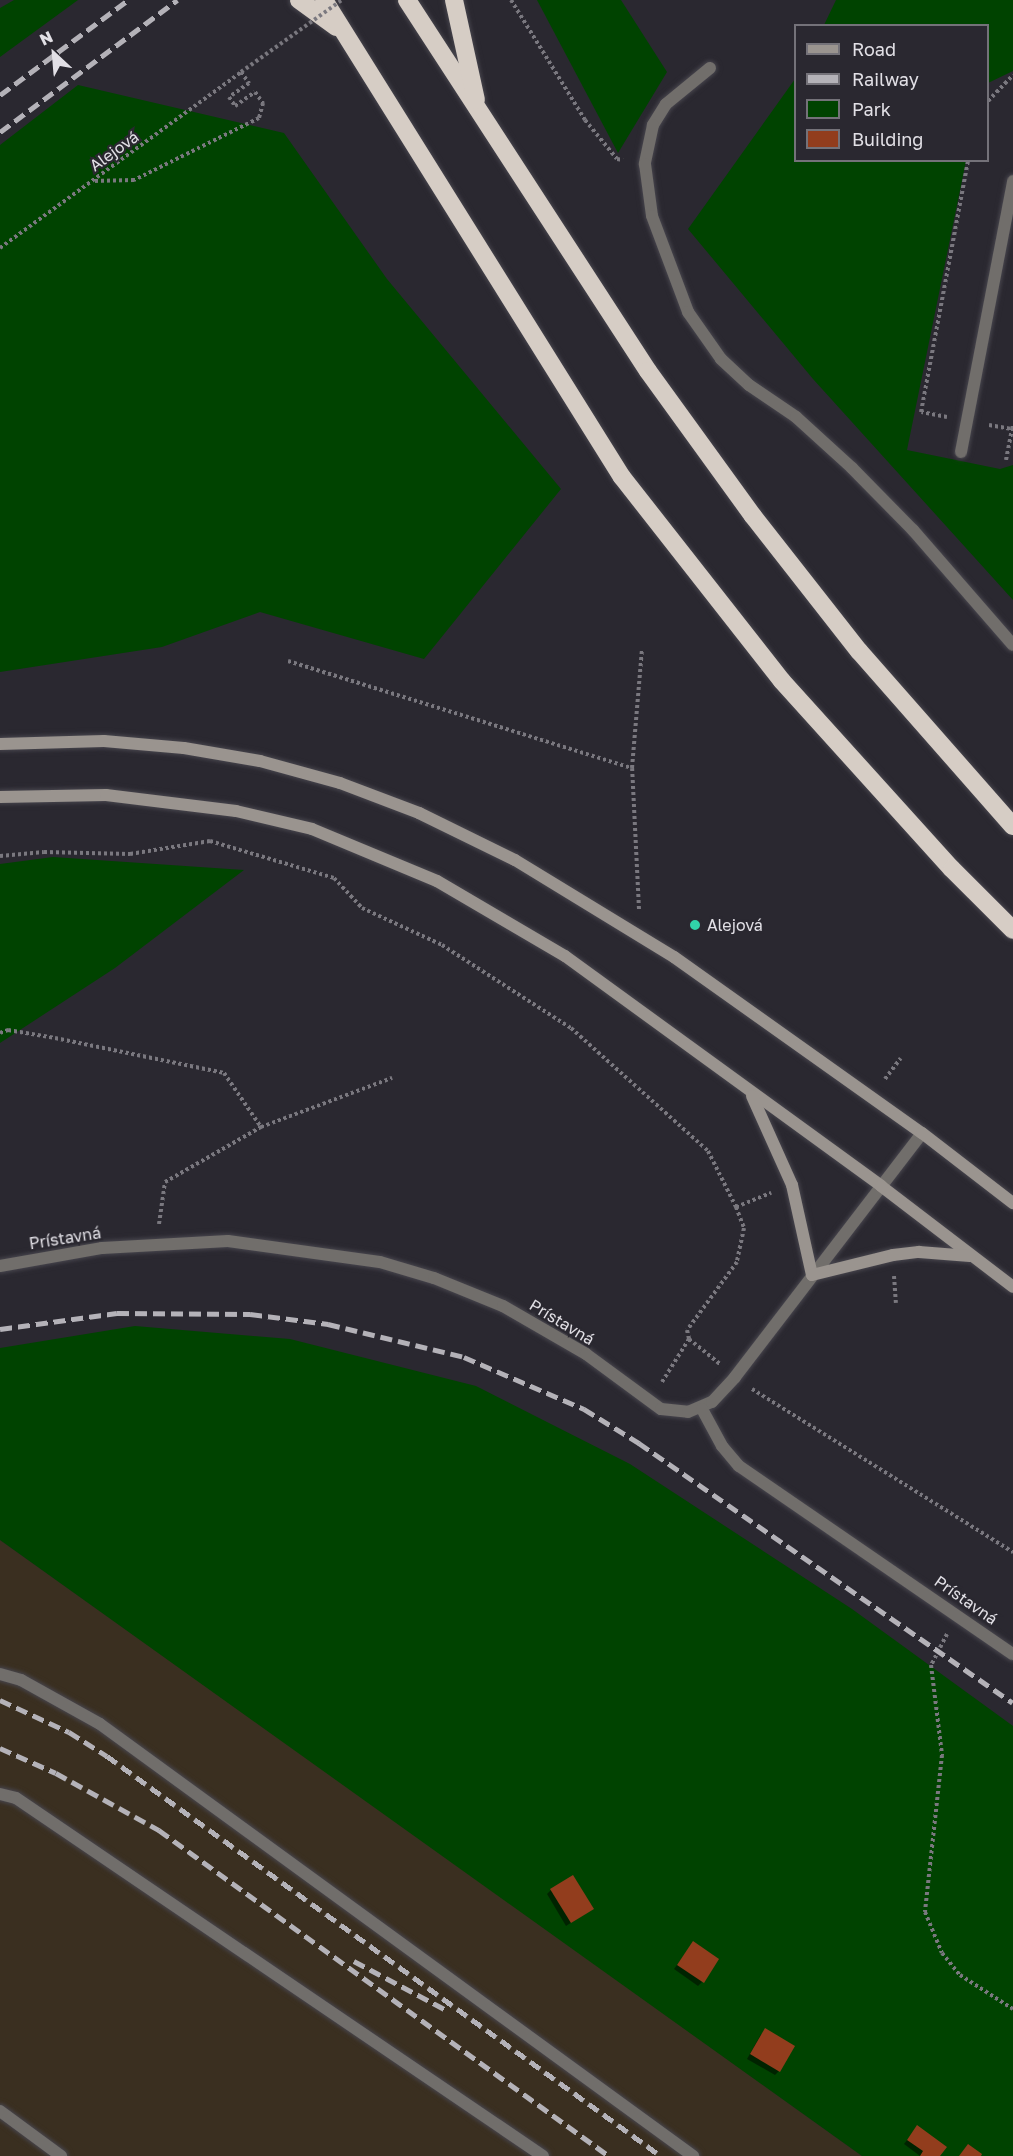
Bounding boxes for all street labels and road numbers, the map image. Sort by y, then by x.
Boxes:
street label: Alejová [86,127,142,175]
street label: Prístavná [28,1223,102,1253]
street label: Prístavná [526,1295,598,1349]
street label: Prístavná [931,1571,1001,1629]

